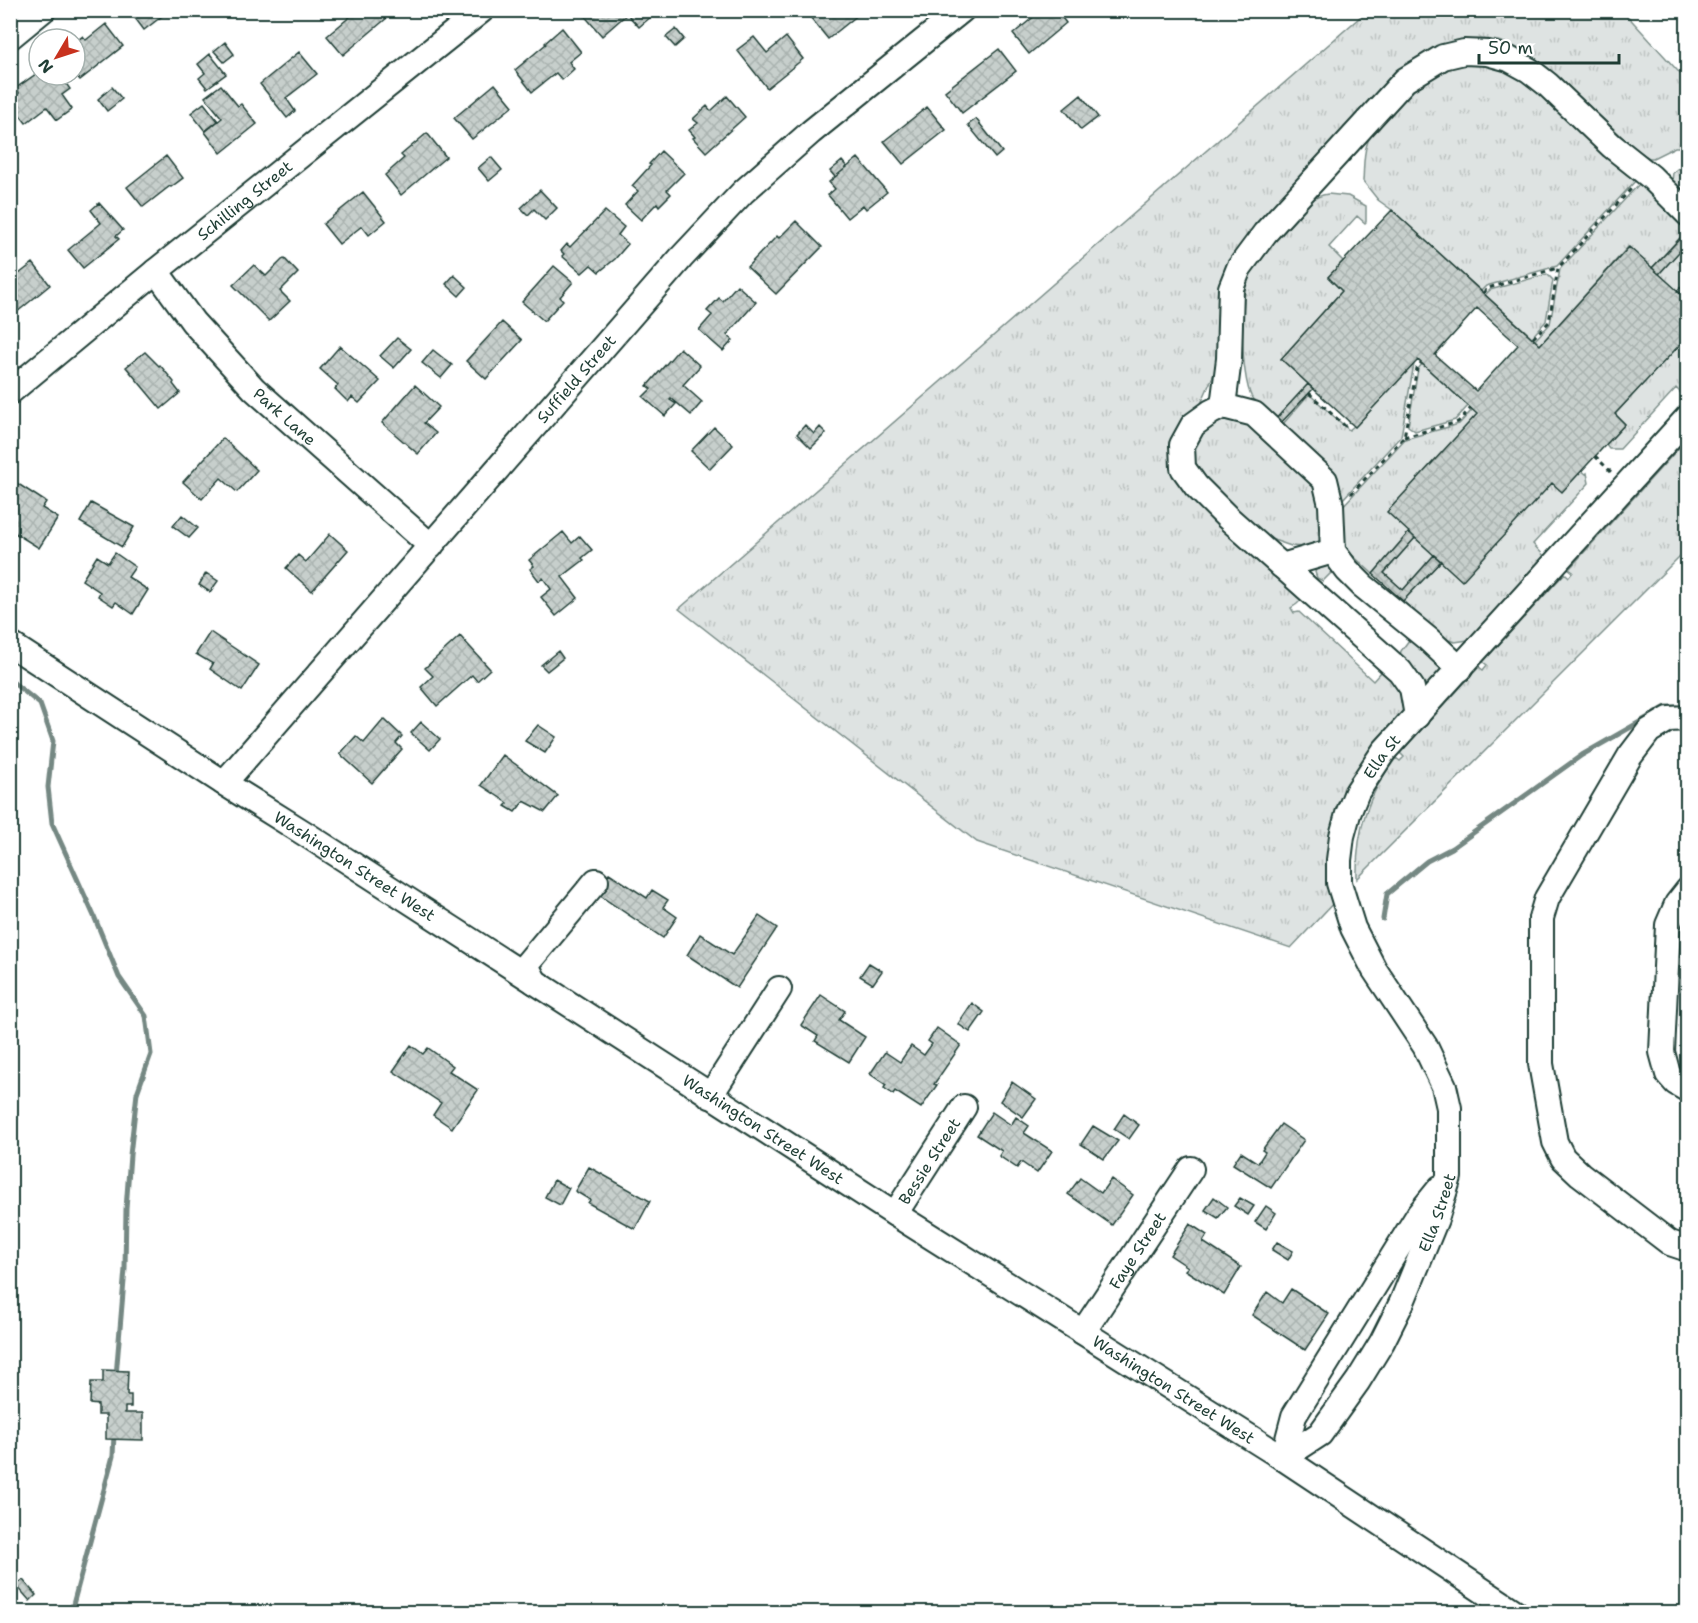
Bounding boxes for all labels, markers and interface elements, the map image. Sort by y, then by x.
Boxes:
north arrow [27,27,87,87]
scale bar [1479,27,1618,65]
text: 50 m [1488,36,1533,60]
text: N [34,55,58,78]
street label: Schilling Street [192,156,297,245]
street label: Suffield Street [532,330,620,427]
street label: Park Lane [249,383,321,450]
street label: Ella St [1358,729,1405,783]
street label: Washington Street West [270,806,440,926]
street label: Washington Street West [679,1069,848,1189]
street label: Bessie Street [893,1114,965,1208]
street label: Ella Street [1413,1171,1460,1255]
street label: Faye Street [1104,1208,1170,1293]
street label: Washington Street West [1089,1330,1259,1448]

